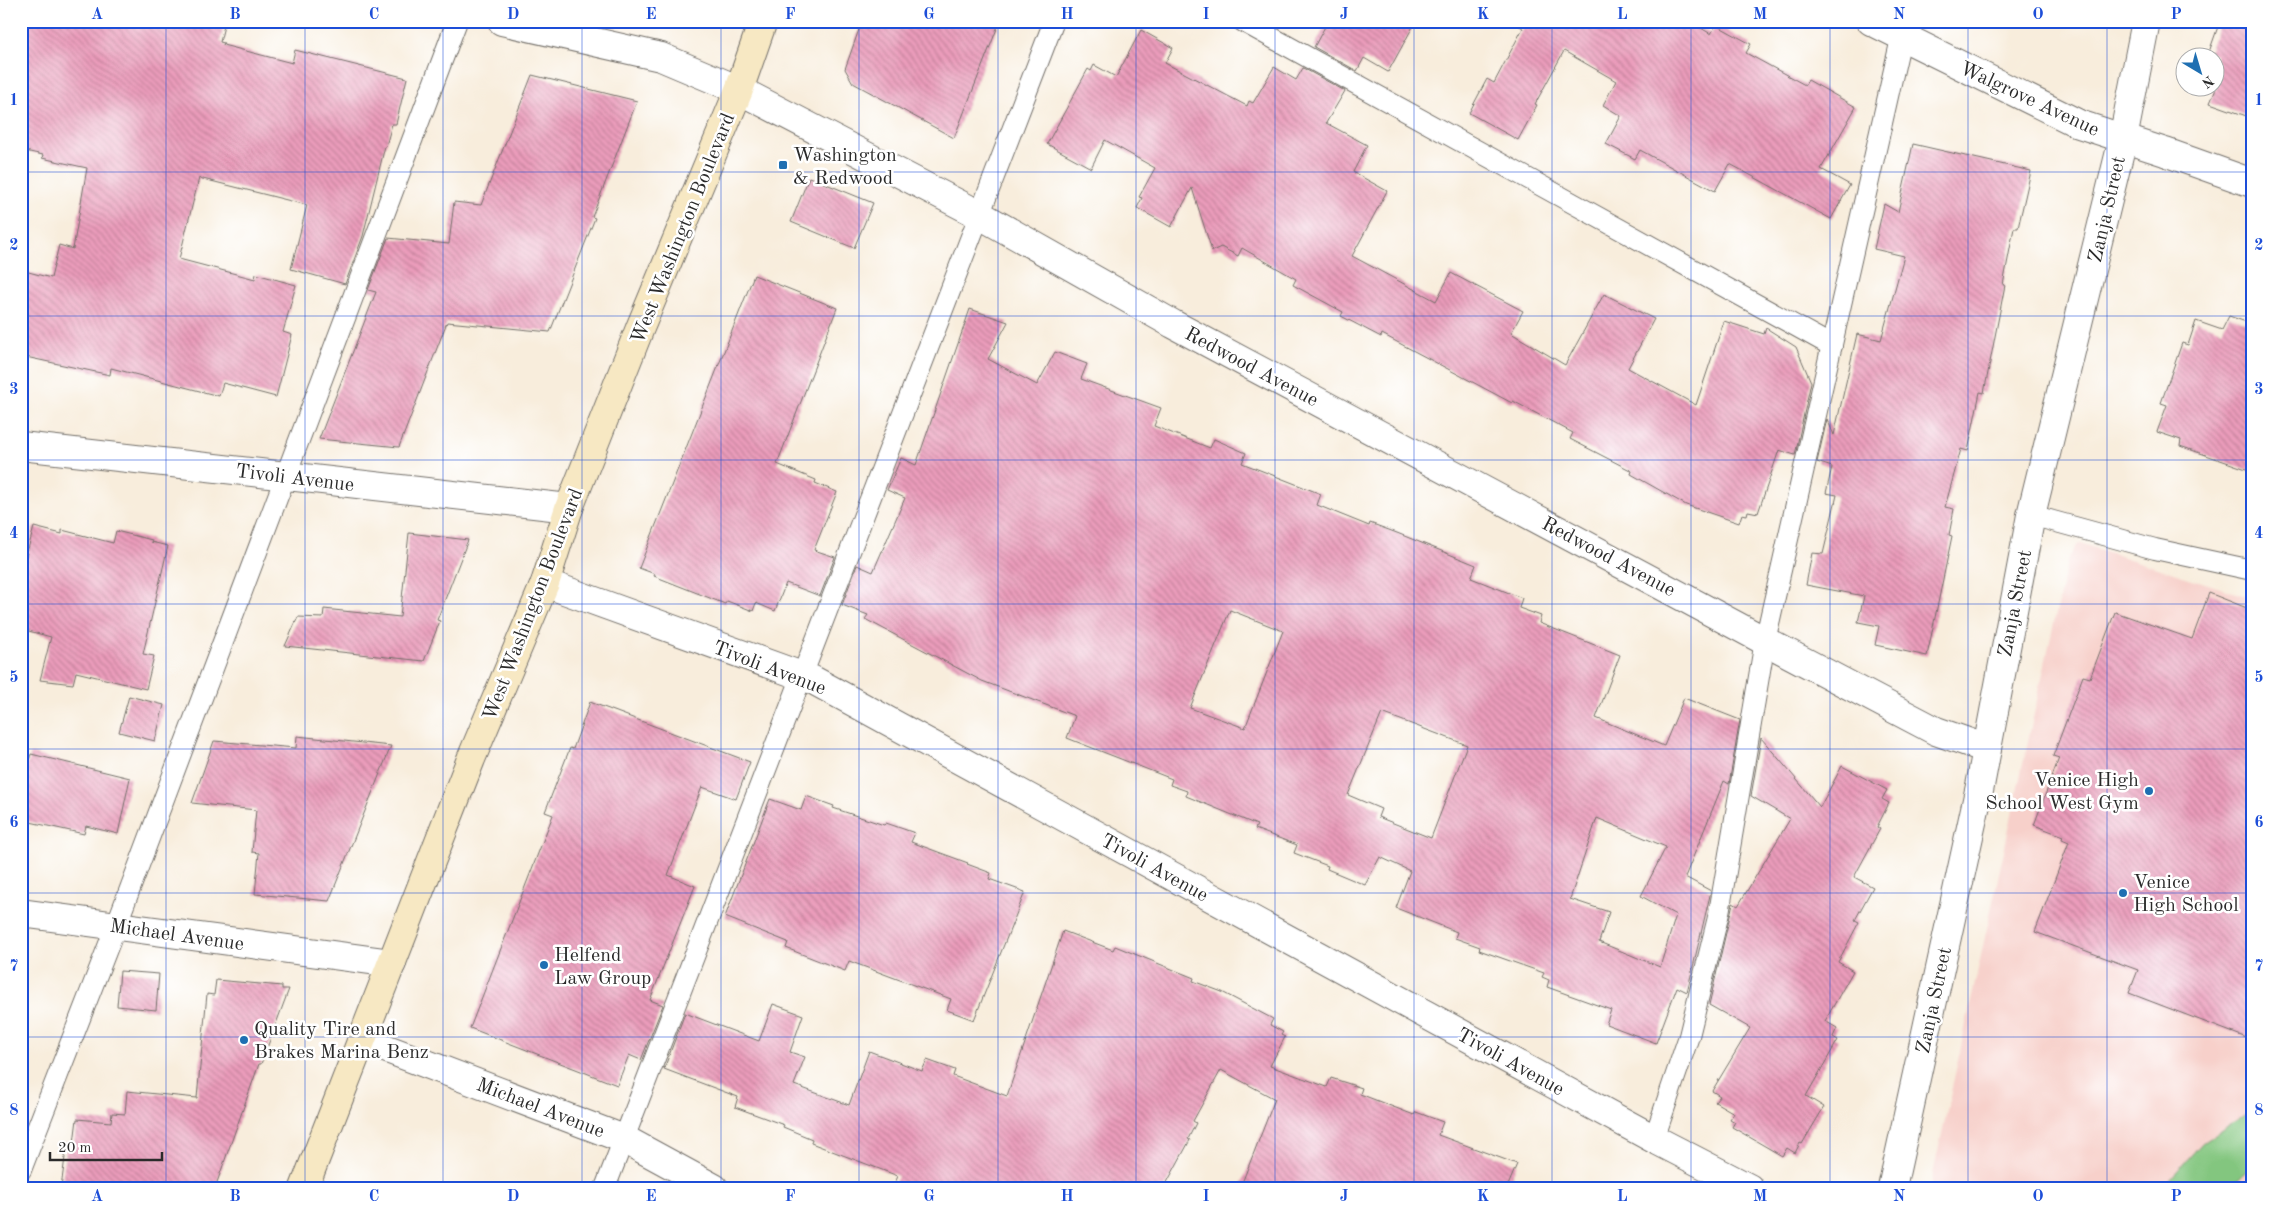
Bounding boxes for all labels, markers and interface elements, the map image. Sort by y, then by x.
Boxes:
text: A [91,7,103,23]
text: B [229,7,241,23]
text: C [369,7,379,23]
text: D [507,7,519,23]
text: E [645,7,657,23]
text: F [785,7,796,23]
text: G [923,7,935,23]
text: H [1060,7,1074,23]
text: I [1202,7,1210,23]
text: J [1340,7,1349,23]
text: K [1477,7,1489,23]
text: L [1617,7,1628,23]
text: M [1753,7,1767,23]
text: N [1893,7,1906,23]
text: O [2032,7,2044,23]
text: P [2170,7,2182,23]
north arrow [2176,48,2226,98]
street label: Walgrove Avenue [1956,59,2102,141]
text: N [2199,73,2216,90]
text: 1 [9,93,19,109]
text: 1 [2254,93,2264,109]
street label: West Washington Boulevard [628,111,739,347]
place label: Washington & Redwood [793,146,897,189]
street label: Zanja Street [2086,154,2130,265]
marker: Washington & Redwood [777,159,789,171]
text: 2 [9,238,19,254]
text: 2 [2254,238,2264,254]
street label: Redwood Avenue [1181,324,1321,411]
text: 3 [9,382,19,398]
text: 3 [2254,382,2264,398]
street label: Tivoli Avenue [234,462,355,496]
street label: West Washington Boulevard [480,486,587,724]
street label: Redwood Avenue [1538,514,1678,601]
text: 4 [9,526,19,542]
text: 4 [2254,526,2264,542]
street label: Zanja Street [1996,548,2036,659]
street label: Tivoli Avenue [710,638,828,700]
text: 5 [9,670,19,686]
text: 5 [2254,670,2264,686]
place label: Venice High School West Gym [1985,771,2139,814]
marker: Venice High School West Gym [2143,785,2155,797]
text: 6 [9,815,19,831]
text: 6 [2254,815,2264,831]
street label: Tivoli Avenue [1097,831,1211,906]
place label: Venice High School [2133,873,2239,916]
marker: Venice High School [2117,887,2129,899]
street label: Michael Avenue [108,917,245,955]
street label: Zanja Street [1914,945,1956,1056]
place label: Helfend Law Group [554,946,651,989]
text: 7 [9,959,19,975]
marker: Helfend Law Group [538,959,550,971]
text: 7 [2254,959,2264,975]
place label: Quality Tire and Brakes Marina Benz [254,1020,429,1063]
street label: Tivoli Avenue [1453,1025,1567,1100]
marker: Quality Tire and Brakes Marina Benz [238,1034,250,1046]
street label: Michael Avenue [474,1075,607,1142]
text: 8 [9,1103,19,1119]
text: 8 [2254,1103,2264,1119]
scale bar [50,1129,162,1161]
text: 20 m [58,1141,92,1156]
text: A [91,1189,103,1205]
text: B [229,1189,241,1205]
text: C [369,1189,379,1205]
text: D [507,1189,519,1205]
text: E [645,1189,657,1205]
text: F [785,1189,796,1205]
text: G [923,1189,935,1205]
text: H [1060,1189,1074,1205]
text: I [1202,1189,1210,1205]
text: J [1340,1189,1349,1205]
text: K [1477,1189,1489,1205]
text: L [1617,1189,1628,1205]
text: M [1753,1189,1767,1205]
text: N [1893,1189,1906,1205]
text: O [2032,1189,2044,1205]
text: P [2170,1189,2182,1205]

